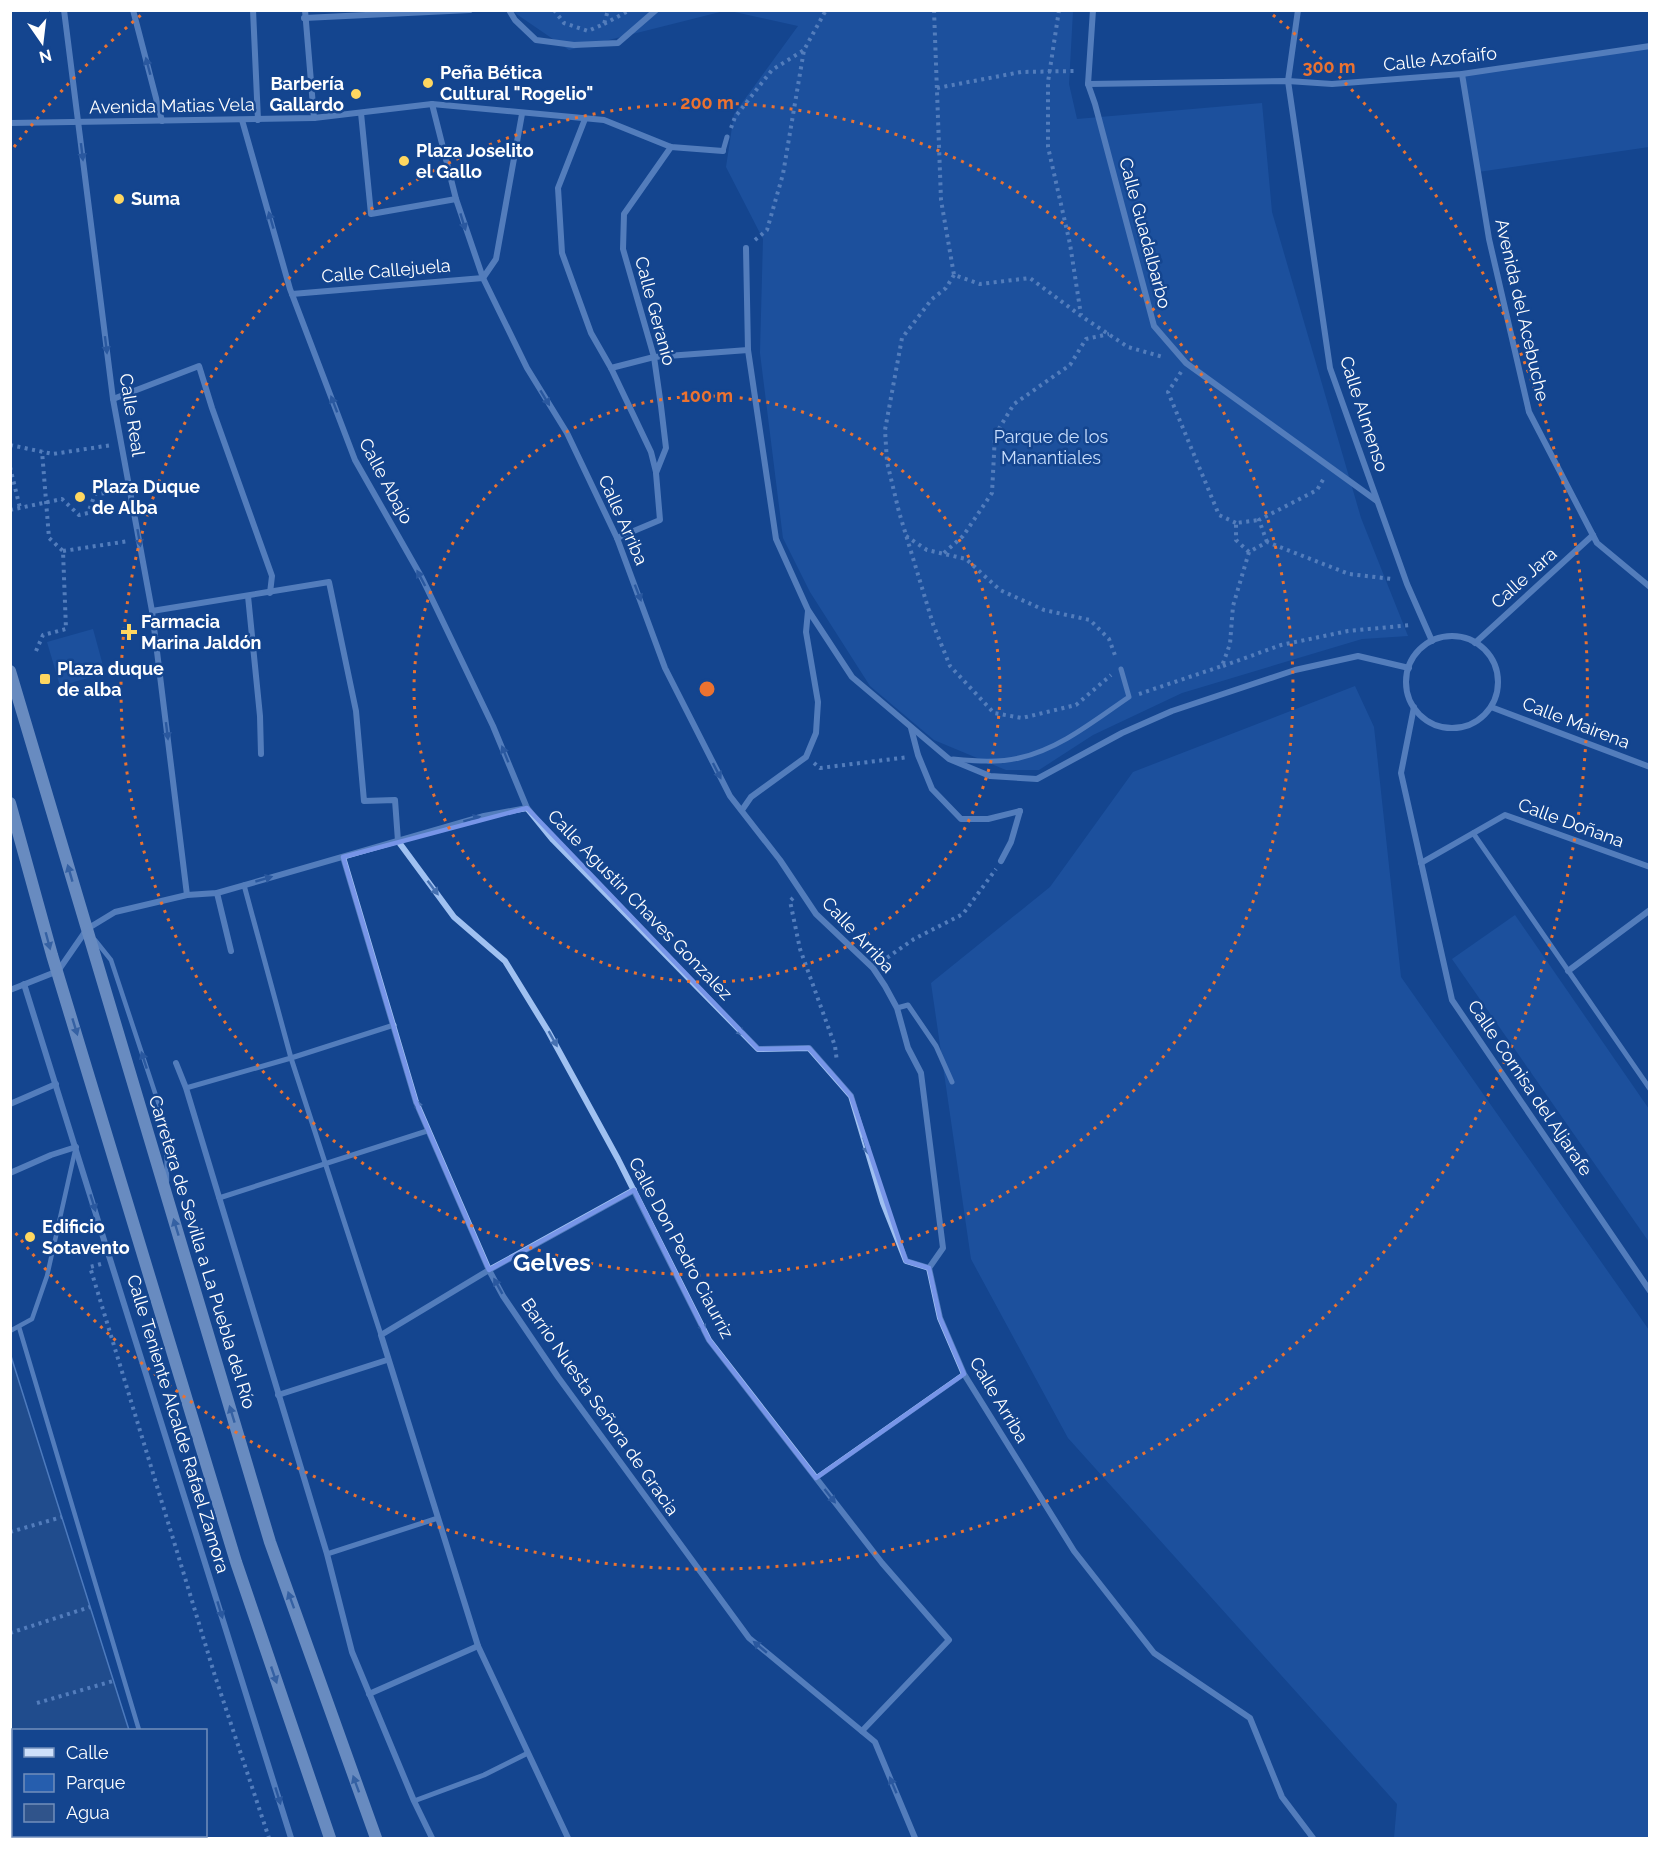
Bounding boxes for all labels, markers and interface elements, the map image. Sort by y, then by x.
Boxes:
north arrow [12,12,72,72]
street label: Calle Azofaifo [1382,42,1498,75]
text: N [37,45,54,67]
text: 300 m [1302,56,1356,77]
one-way arrow [142,57,152,75]
place label: Peña Bética Cultural "Rogelio" [440,62,593,104]
place label: Barbería Gallardo [269,73,344,115]
marker: Peña Bética Cultural "Rogelio" [421,76,435,90]
marker: Barbería Gallardo [349,87,363,101]
text: 200 m [680,92,734,113]
street label: Avenida Matias Vela [89,94,255,117]
place label: Plaza Joselito el Gallo [416,140,534,182]
one-way arrow [77,142,87,161]
marker: Plaza Joselito el Gallo [397,154,411,168]
street label: Calle Guadalbarbo [1115,155,1176,311]
place label: Suma [131,188,180,209]
marker: Suma [112,192,126,206]
one-way arrow [266,210,275,228]
one-way arrow [459,213,468,231]
street label: Avenida del Acebuche [1491,217,1554,404]
street label: Calle Callejuela [320,254,451,287]
street label: Calle Geranio [631,254,680,368]
one-way arrow [102,336,111,355]
street label: Calle Almenso [1336,353,1393,475]
street label: Calle Real [116,372,149,458]
text: 100 m [681,385,733,406]
one-way arrow [540,390,551,406]
one-way arrow [329,395,338,413]
park label: Parque de los Manantiales [994,426,1109,468]
street label: Calle Abajo [355,434,418,528]
street label: Calle Arriba [594,472,653,568]
place label: Plaza Duque de Alba [92,476,200,518]
marker: Plaza Duque de Alba [73,490,87,504]
one-way arrow [134,528,143,547]
street label: Calle Jara [1487,543,1561,613]
one-way arrow [416,569,426,586]
one-way arrow [633,584,643,602]
place label: Farmacia Marina Jaldón [141,611,261,653]
marker: Farmacia Marina Jaldón [122,625,136,639]
place label: Plaza duque de alba [57,658,164,700]
marker: Plaza duque de alba [38,672,52,686]
centre of rings [697,679,717,699]
street label: Calle Mairena [1519,692,1633,753]
one-way arrow [162,721,171,740]
one-way arrow [500,745,509,763]
one-way arrow [712,762,721,779]
street label: Calle Doñana [1515,794,1627,851]
street label: Calle Agustin Chaves Gonzalez [544,805,737,1004]
one-way arrow [463,814,481,823]
one-way arrow [65,864,74,882]
one-way arrow [255,874,273,884]
one-way arrow [426,880,439,896]
street label: Calle Arriba [818,892,899,977]
one-way arrow [44,931,54,950]
street label: Calle Cornisa del Aljarafe [1464,996,1597,1180]
one-way arrow [71,1018,80,1036]
one-way arrow [731,1022,745,1036]
one-way arrow [548,1031,558,1048]
one-way arrow [139,1051,148,1069]
street label: Carretera de Sevilla a La Puebla del Río [145,1093,260,1411]
one-way arrow [413,1099,423,1117]
one-way arrow [862,1137,871,1155]
street label: Calle Don Pedro Ciaurriz [625,1154,738,1342]
one-way arrow [89,1194,98,1212]
place label: Edificio Sotavento [42,1216,130,1258]
one-way arrow [171,1218,180,1236]
marker: Edificio Sotavento [23,1230,37,1244]
district label: Gelves [513,1248,591,1277]
street label: Calle Teniente Alcalde Rafael Zamora [123,1272,234,1576]
one-way arrow [493,1277,503,1294]
street label: Barrio Nuesta Señora de Gracia [517,1294,684,1519]
one-way arrow [696,1315,706,1332]
street label: Calle Arriba [966,1353,1033,1446]
one-way arrow [227,1405,236,1423]
one-way arrow [824,1489,836,1504]
one-way arrow [285,1591,295,1609]
one-way arrow [216,1601,225,1619]
one-way arrow [753,1641,768,1654]
one-way arrow [270,1666,280,1684]
legend [12,1729,207,1837]
text: Calle [66,1742,109,1763]
text: Parque [66,1772,126,1793]
one-way arrow [351,1775,360,1793]
one-way arrow [888,1775,898,1793]
one-way arrow [274,1787,283,1805]
text: Agua [66,1802,110,1823]

